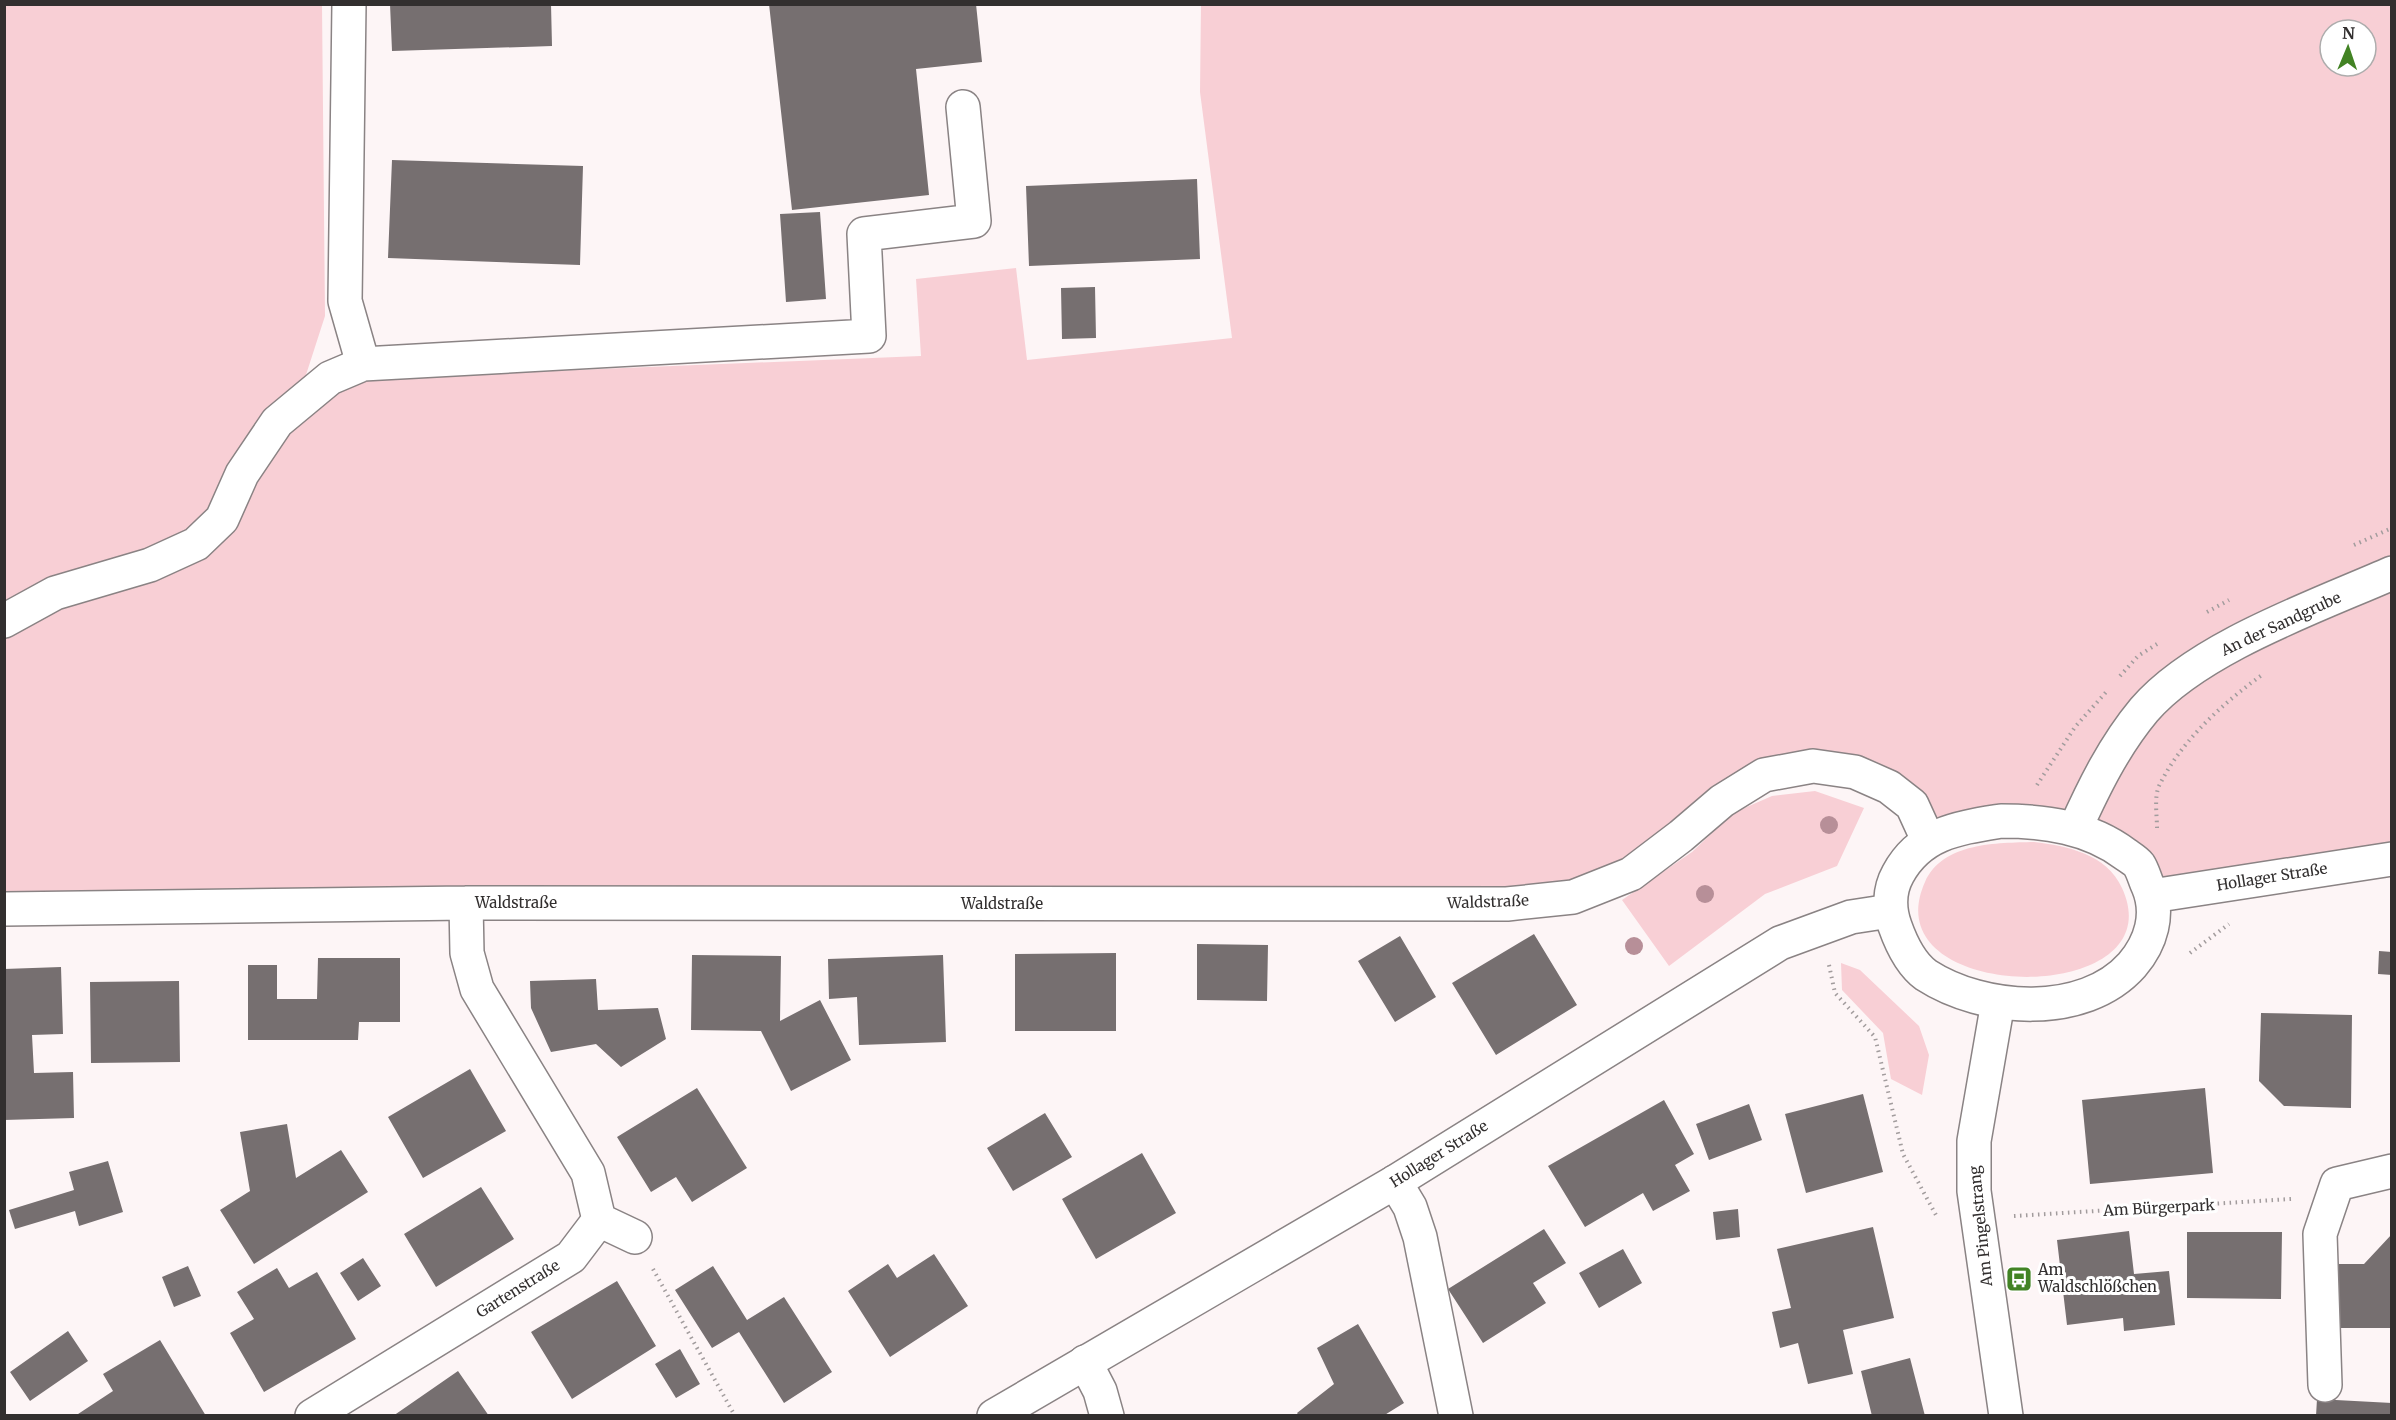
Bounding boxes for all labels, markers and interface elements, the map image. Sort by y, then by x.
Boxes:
north arrow [2318,18,2378,78]
text: N [2342,23,2356,43]
street label: An der Sandgrube [2217,587,2344,660]
street label: Hollager Straße [2215,858,2329,895]
street label: Waldstraße [1446,891,1529,912]
street label: Waldstraße [474,893,557,912]
street label: Waldstraße [960,894,1043,913]
street label: Hollager Straße [1386,1116,1491,1191]
street label: Am Pingelstrang [1965,1165,1996,1288]
street label: Am Bürgerpark [2102,1195,2216,1220]
street label: Gartenstraße [473,1255,563,1322]
place label: Am Waldschlößchen [2037,1260,2157,1296]
bus stop icon: Am Waldschlößchen [2004,1264,2034,1294]

